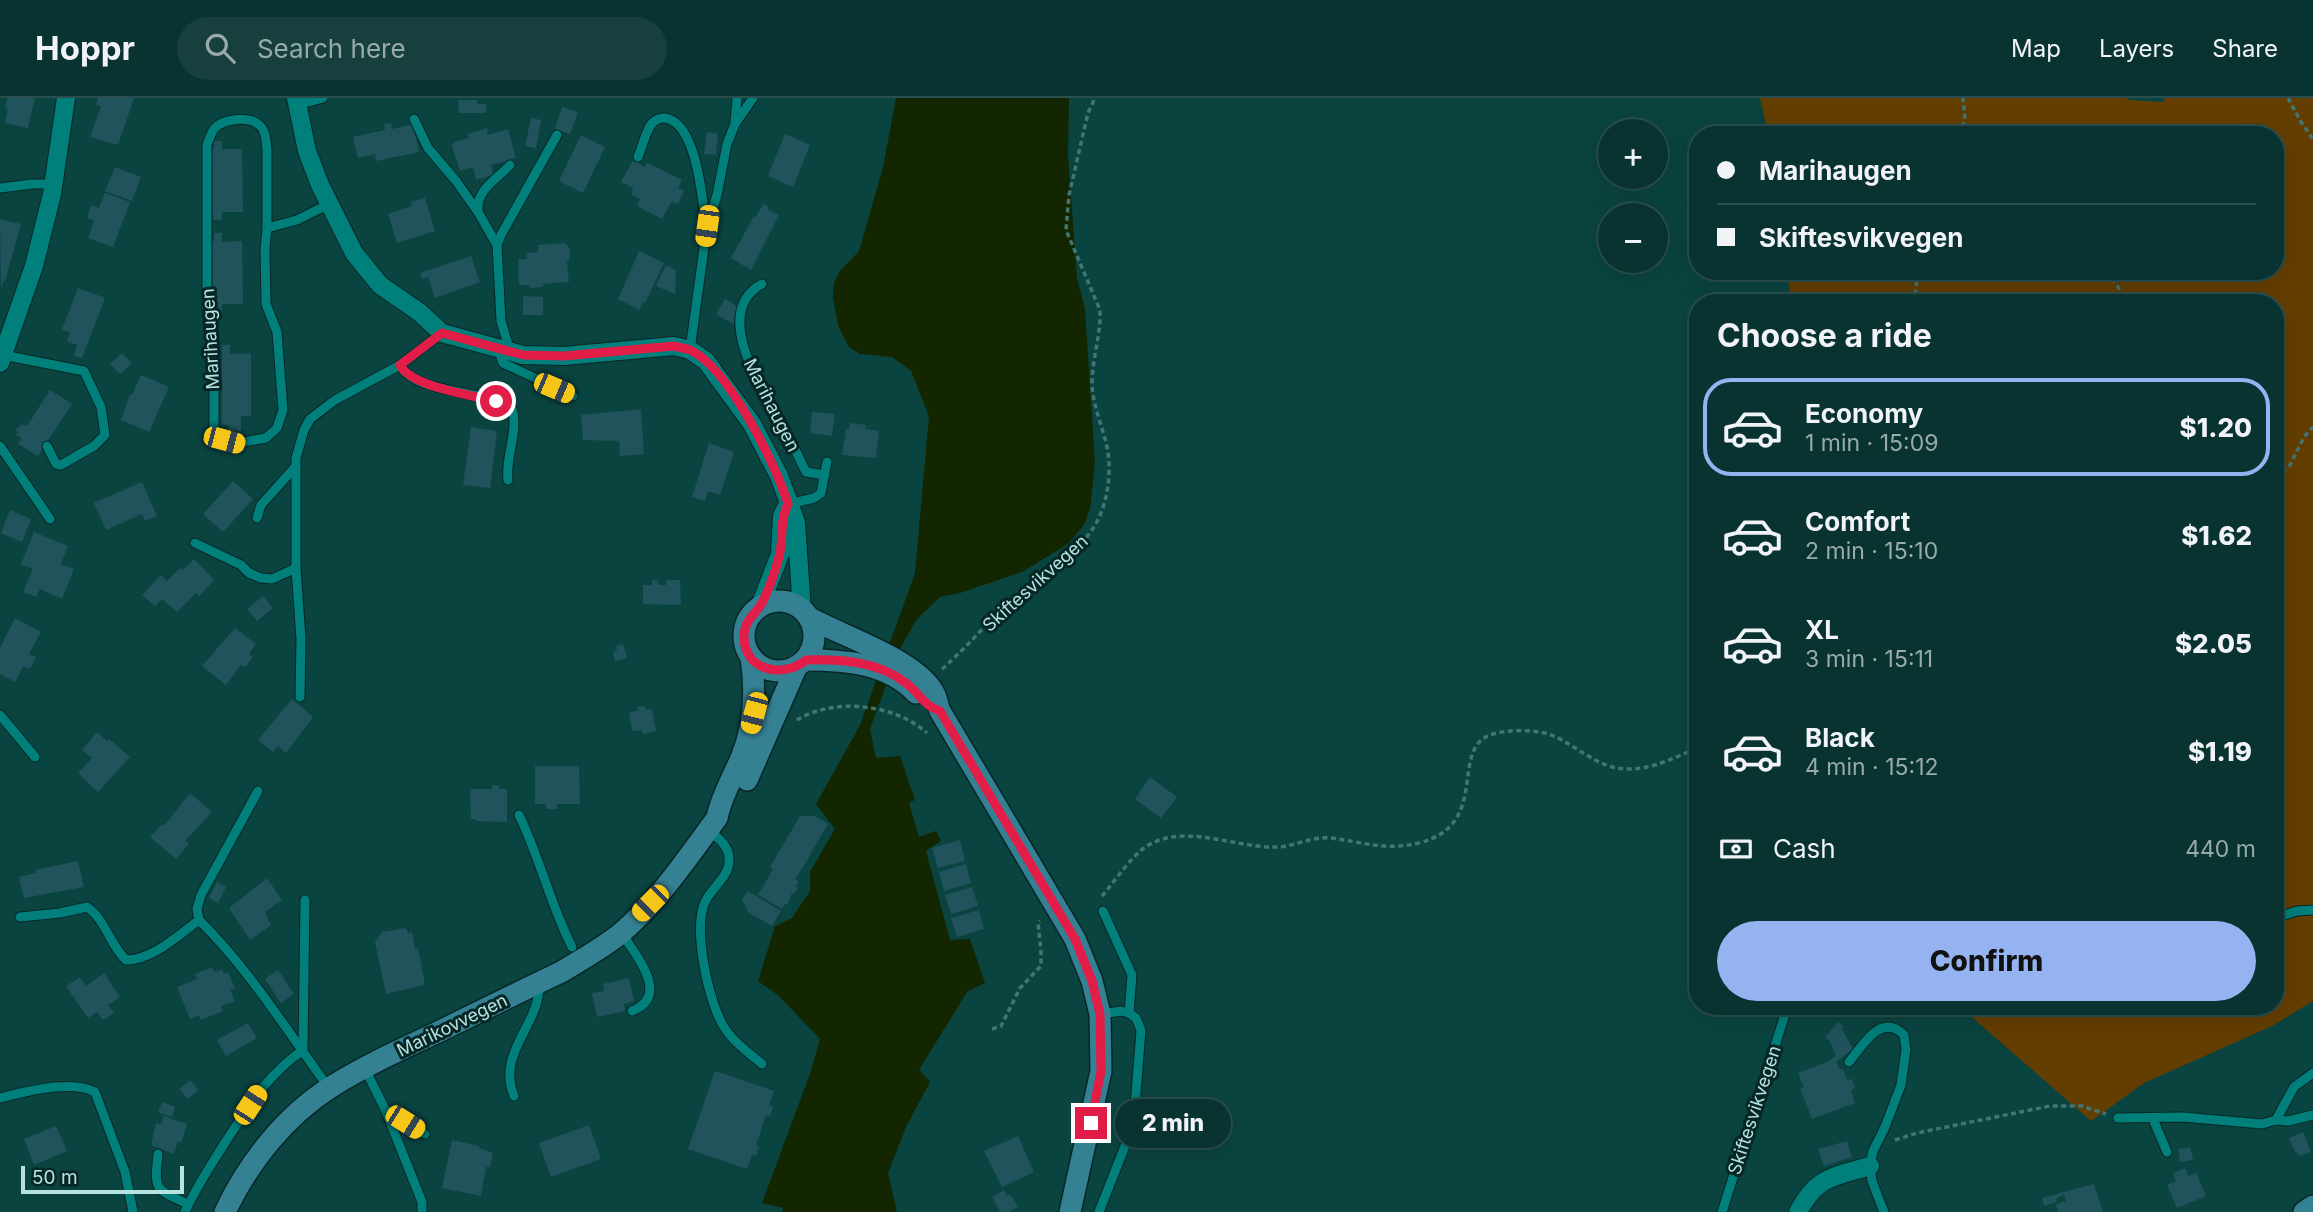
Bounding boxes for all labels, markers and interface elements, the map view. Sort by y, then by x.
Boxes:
search box [177,17,667,80]
text: Hoppr [35,28,135,68]
icon: search [201,29,239,67]
text: Search here [257,33,406,64]
text: Map [2011,34,2061,63]
text: Layers [2099,34,2174,63]
text: Share [2212,34,2278,63]
map controls [1598,119,1668,273]
button: + [1598,119,1668,189]
text: Marihaugen [1759,155,1912,186]
button: − [1598,203,1668,273]
car [694,204,721,248]
text: Skiftesvikvegen [1759,222,1963,253]
street label: Marihaugen [197,288,223,390]
text: Choose a ride [1717,316,1932,355]
street label: Marihaugen [740,355,804,455]
car [531,370,578,406]
route start [480,385,512,417]
icon: car [1721,396,1784,459]
text: Economy [1805,398,1923,429]
text: $1.20 [2180,412,2252,443]
car [201,424,248,456]
text: 1 min · 15:09 [1805,429,1938,457]
icon: car [1721,504,1784,567]
text: Comfort [1805,506,1910,537]
text: $1.62 [2181,520,2252,551]
street label: Skiftesvikvegen [978,530,1092,636]
text: 2 min · 15:10 [1805,537,1938,565]
icon: car [1721,612,1784,675]
text: XL [1805,614,1839,645]
text: $2.05 [2175,628,2252,659]
text: 3 min · 15:11 [1805,645,1933,673]
car [739,690,770,736]
icon: car [1721,720,1784,783]
text: Black [1805,722,1875,753]
text: $1.19 [2188,736,2252,767]
text: 4 min · 15:12 [1805,753,1939,781]
icon: cash [1717,830,1755,868]
text: Cash [1773,833,1836,864]
text: 440 m [2185,835,2256,863]
car [628,881,673,925]
button: Confirm [1717,921,2256,1001]
street label: Marikovvegen [393,989,511,1061]
street label: Skiftesvikvegen [1723,1043,1785,1177]
car [230,1082,271,1128]
callout: 2 min [1116,1098,1231,1148]
car [382,1102,429,1142]
route end [1075,1107,1107,1139]
text: 2 min [1142,1109,1204,1137]
scale bar [21,1163,184,1195]
text: 50 m [32,1166,78,1189]

